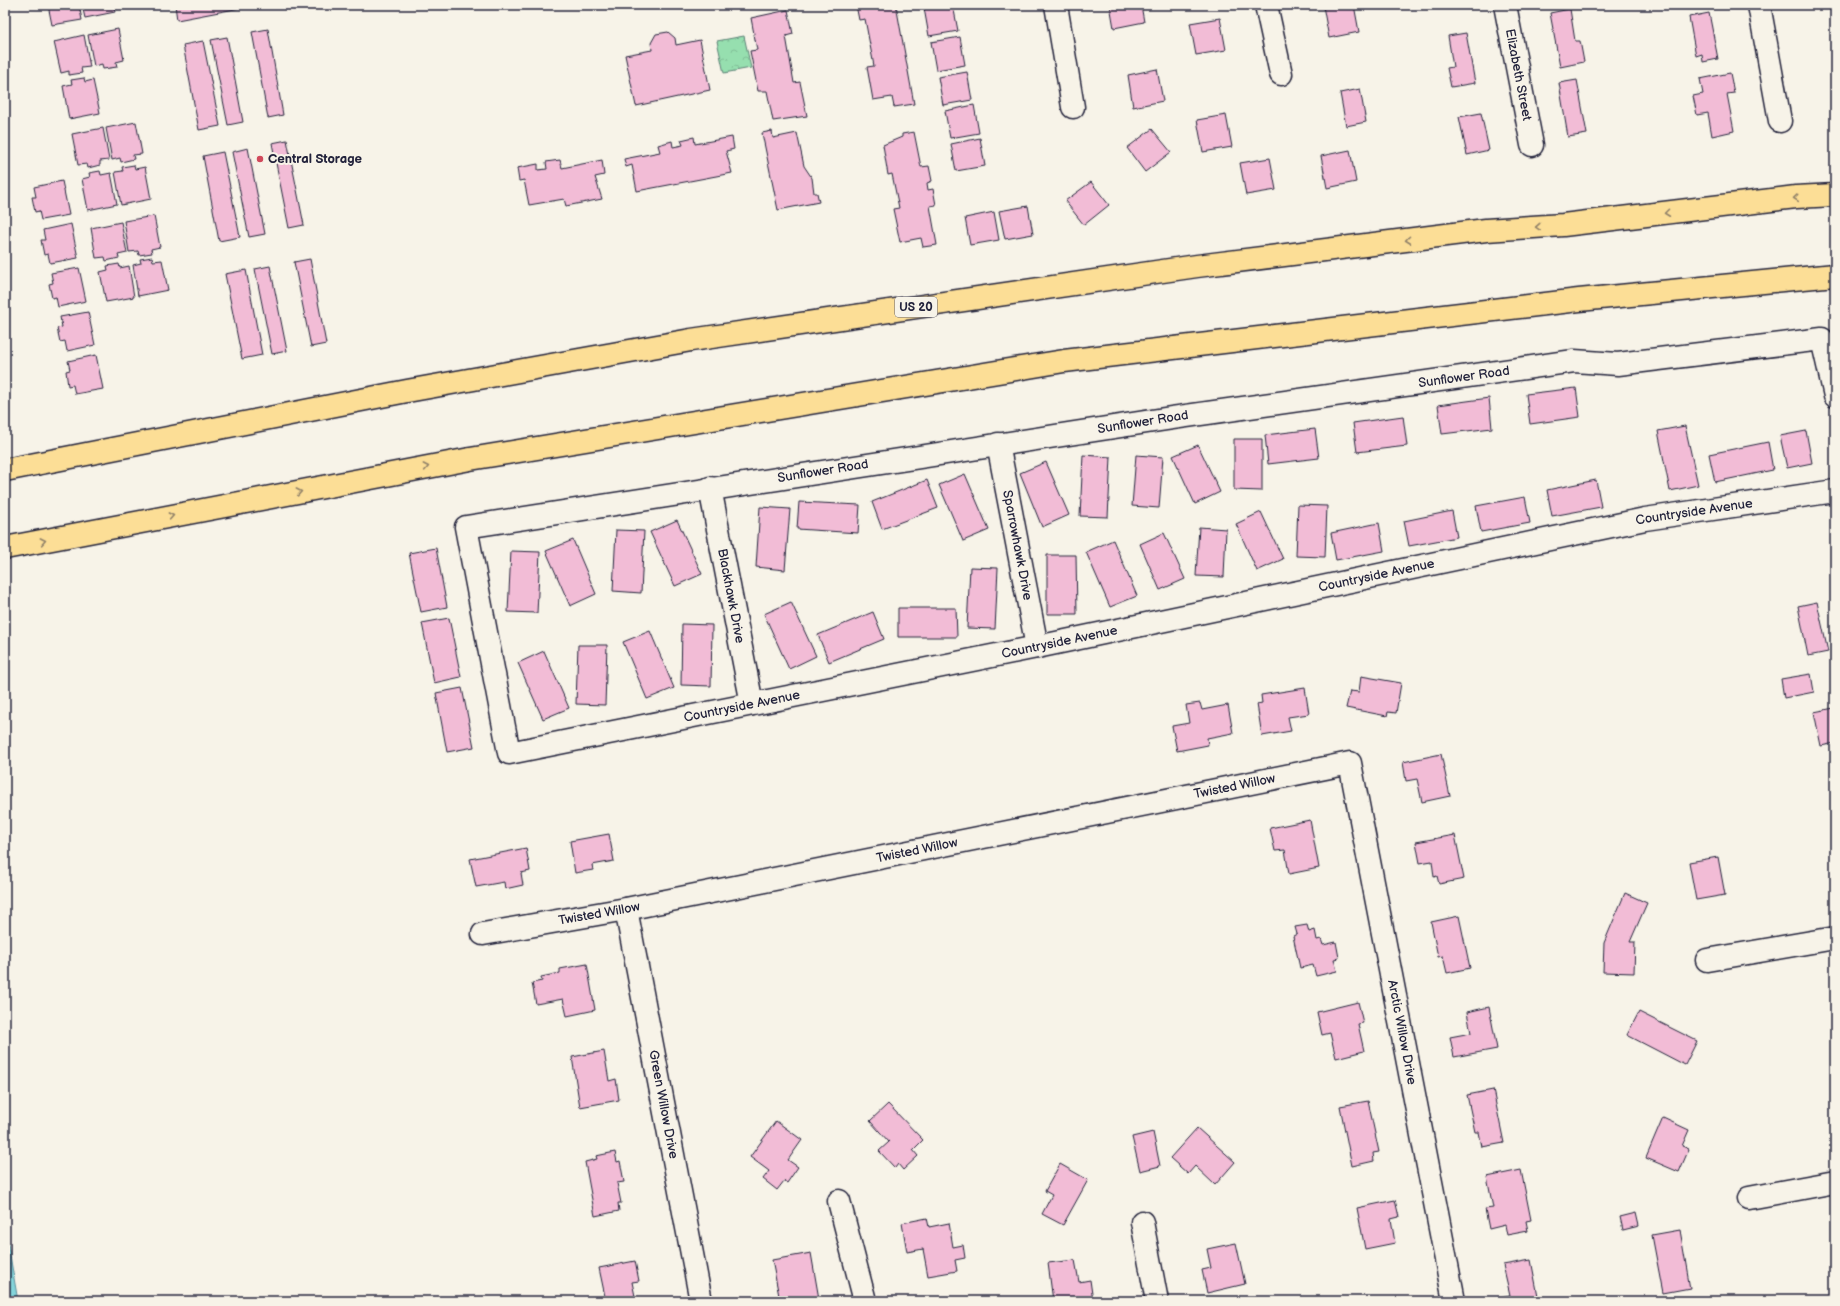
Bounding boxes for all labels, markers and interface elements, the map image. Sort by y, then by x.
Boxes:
street label: Elizabeth Street [1502,27,1535,122]
place label: Central Storage [268,151,363,167]
marker: Central Storage [255,154,265,164]
one-way arrow [1793,193,1799,202]
one-way arrow [1664,208,1670,217]
one-way arrow [1535,223,1541,231]
one-way arrow [1405,235,1412,244]
road number: US 20 [895,297,937,317]
street label: Sunflower Road [1417,363,1511,391]
street label: Sunflower Road [1096,407,1190,437]
street label: Sunflower Road [776,456,870,486]
one-way arrow [423,464,430,472]
one-way arrow [296,488,302,497]
street label: Sparrowhawk Drive [999,489,1036,602]
street label: Countryside Avenue [1634,495,1754,529]
one-way arrow [168,513,174,521]
one-way arrow [40,537,46,545]
street label: Blackhawk Drive [714,547,748,645]
street label: Countryside Avenue [1317,555,1436,596]
street label: Countryside Avenue [1000,622,1119,662]
street label: Countryside Avenue [682,687,802,726]
street label: Twisted Willow [1192,770,1277,802]
street label: Twisted Willow [875,834,959,866]
street label: Twisted Willow [557,898,642,929]
street label: Arctic Willow Drive [1384,978,1420,1086]
street label: Green Willow Drive [645,1049,682,1160]

